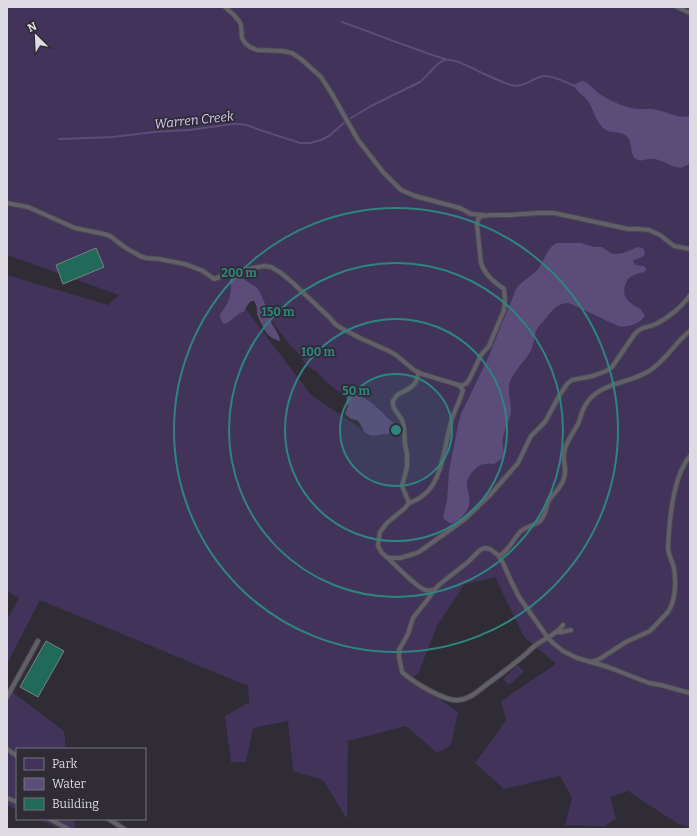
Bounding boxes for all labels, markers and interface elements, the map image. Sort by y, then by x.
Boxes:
north arrow [16,16,56,56]
text: N [26,19,39,35]
water label: Warren Creek [153,108,235,132]
text: 200 m [221,266,257,280]
text: 150 m [262,305,295,319]
text: 100 m [301,345,336,359]
text: 50 m [342,384,370,398]
centre of rings [389,423,403,437]
legend [16,748,146,820]
text: Park [52,757,78,771]
text: Water [52,777,87,791]
text: Building [52,797,99,811]

